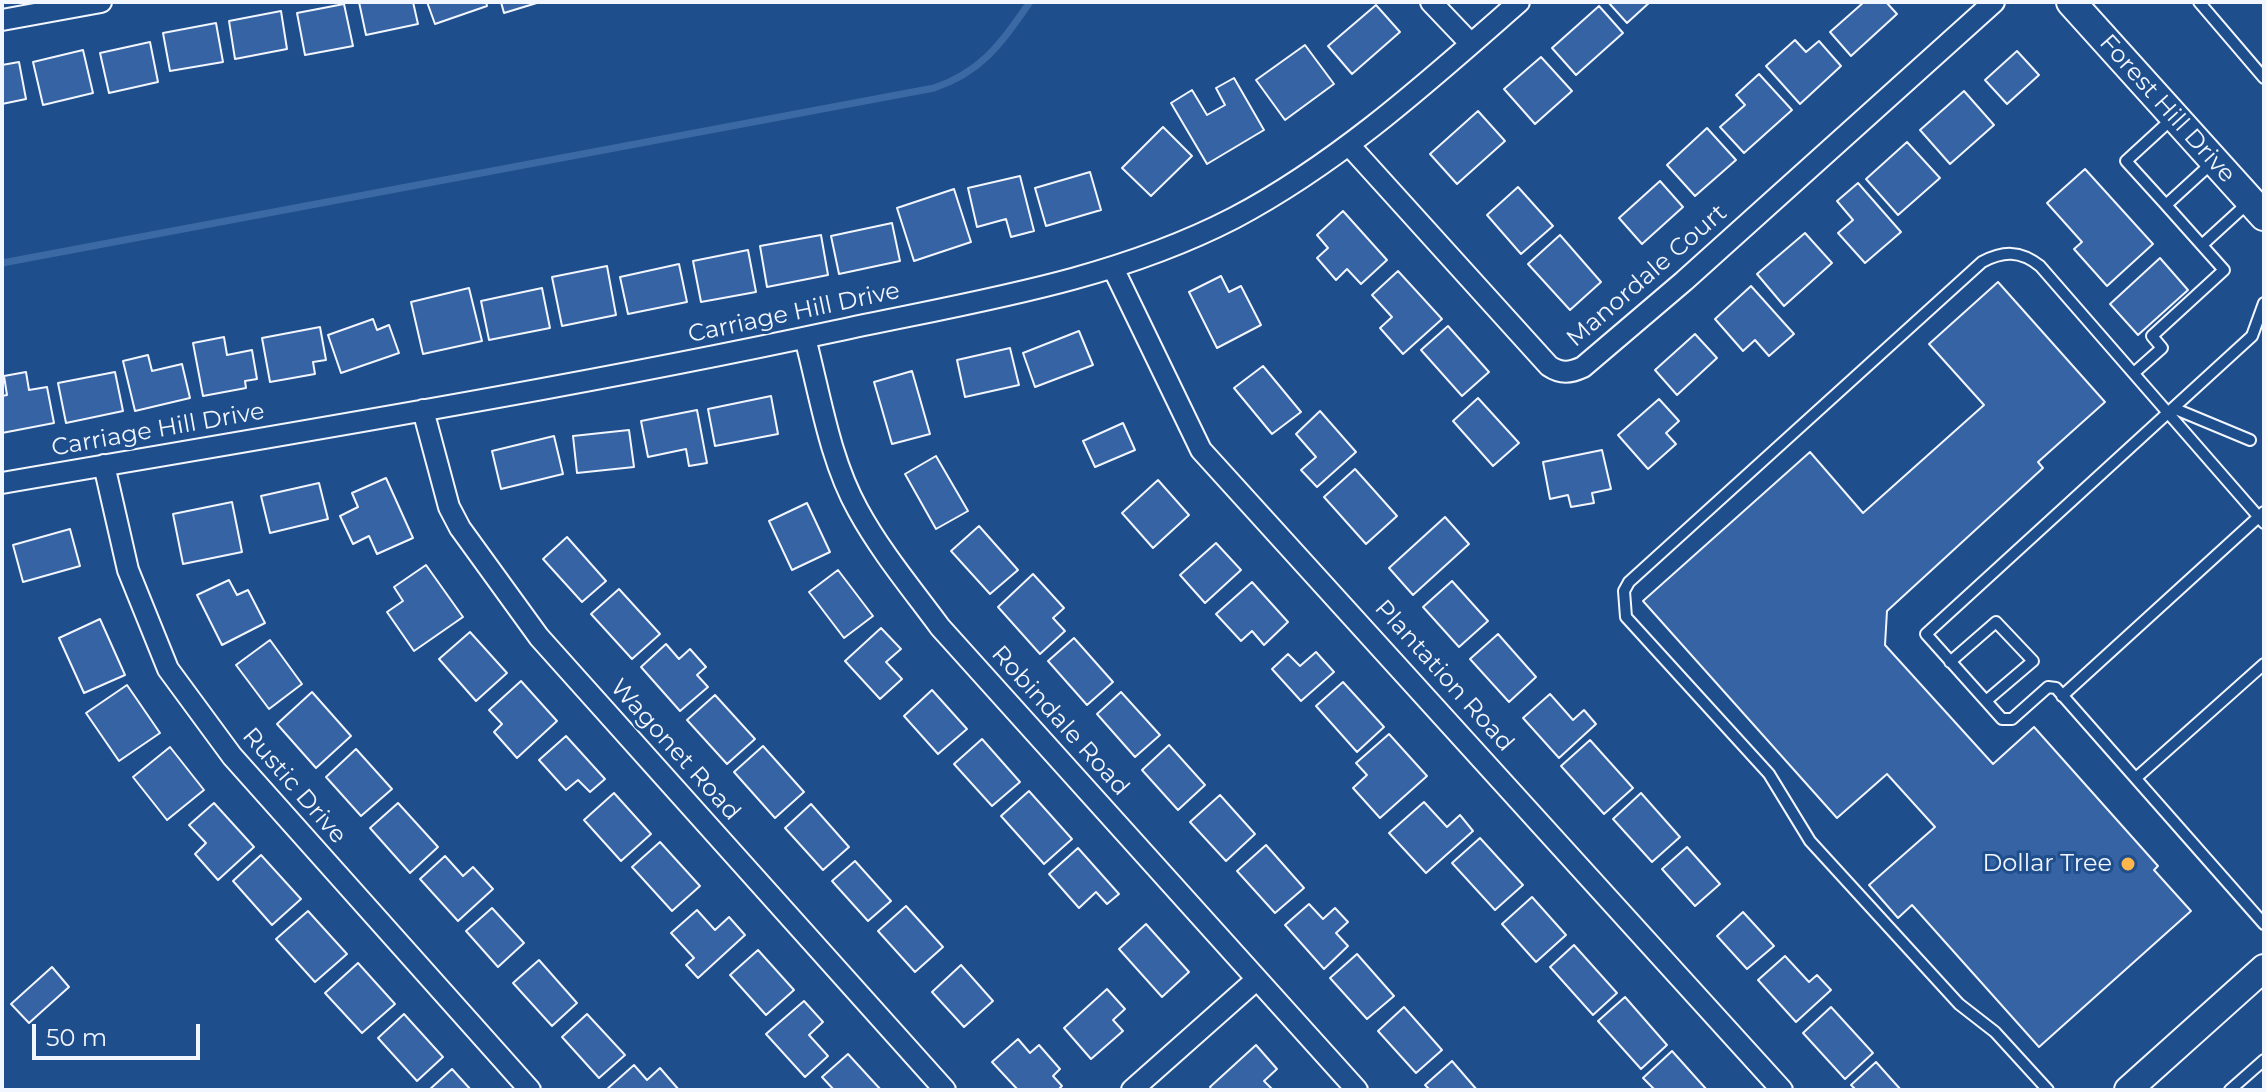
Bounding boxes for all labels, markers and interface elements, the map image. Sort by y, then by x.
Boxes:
street label: Forest Hill Drive [2093,29,2241,189]
street label: Manordale Court [1561,199,1733,353]
street label: Carriage Hill Drive [685,276,903,350]
street label: Carriage Hill Drive [49,397,267,463]
street label: Plantation Road [1368,594,1520,758]
street label: Robindale Road [985,640,1135,802]
street label: Wagonet Road [604,673,746,827]
street label: Rustic Drive [236,722,352,850]
place label: Dollar Tree [1982,850,2112,878]
marker: Dollar Tree [2119,855,2137,873]
scale bar [36,1008,204,1058]
text: 50 m [46,1023,107,1052]

